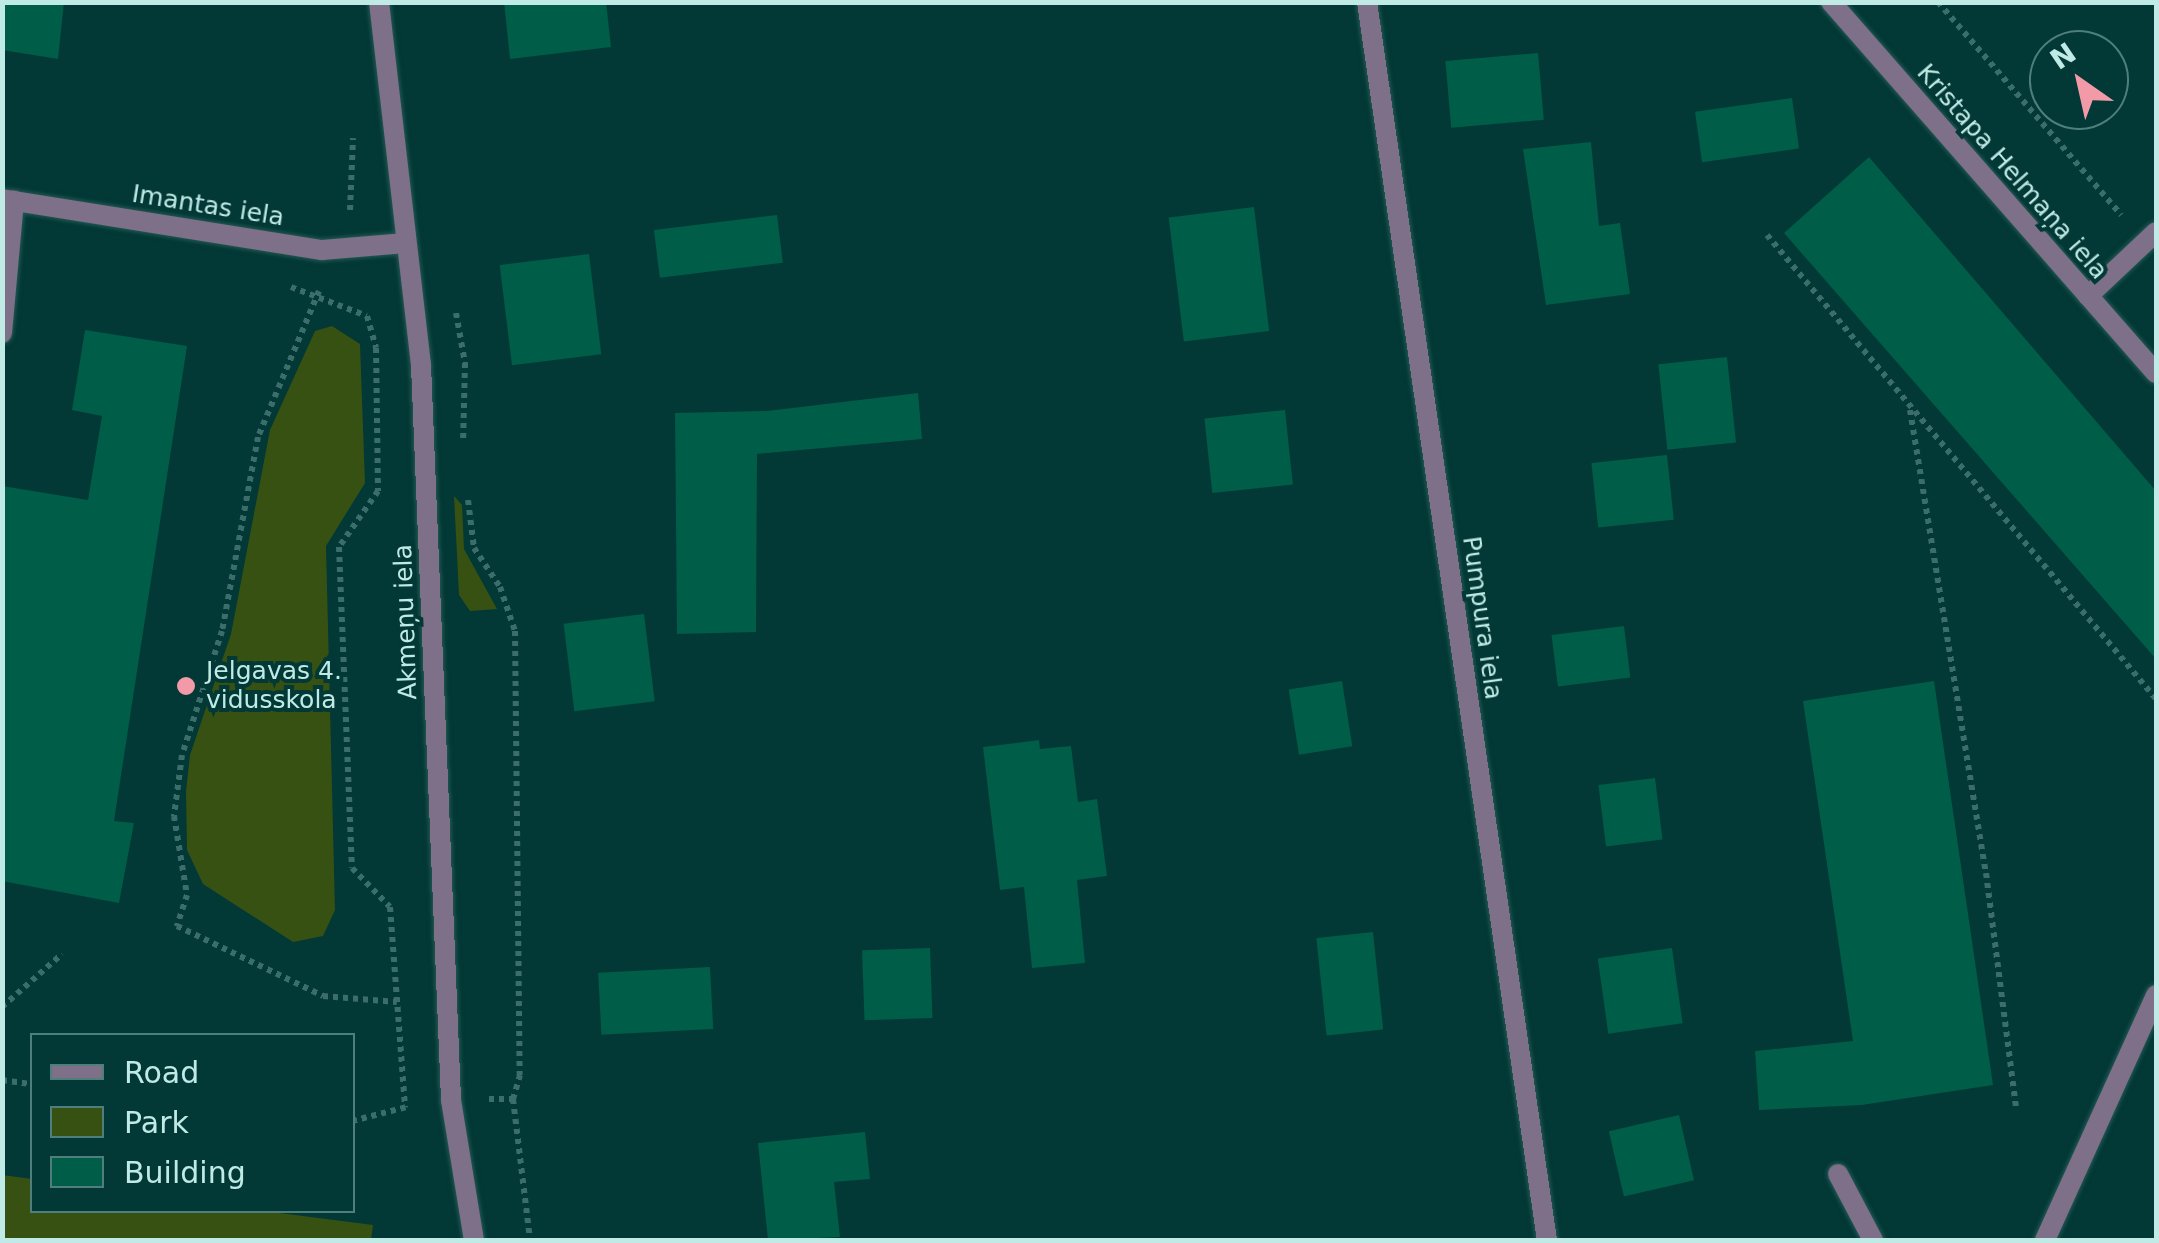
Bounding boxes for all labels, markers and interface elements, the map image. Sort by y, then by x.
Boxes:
north arrow [2029,30,2129,130]
text: N [2044,36,2082,77]
street label: Kristapa Helmaņa iela [1910,58,2114,286]
street label: Imantas iela [130,179,286,233]
street label: Pumpura iela [1456,534,1508,702]
street label: Akmeņu iela [388,544,424,700]
place label: Jelgavas 4. vidusskola [206,657,342,716]
marker: Jelgavas 4. vidusskola [175,675,197,697]
legend [30,1033,355,1213]
text: Road [124,1055,199,1090]
text: Park [124,1105,189,1140]
text: Building [124,1155,246,1190]

